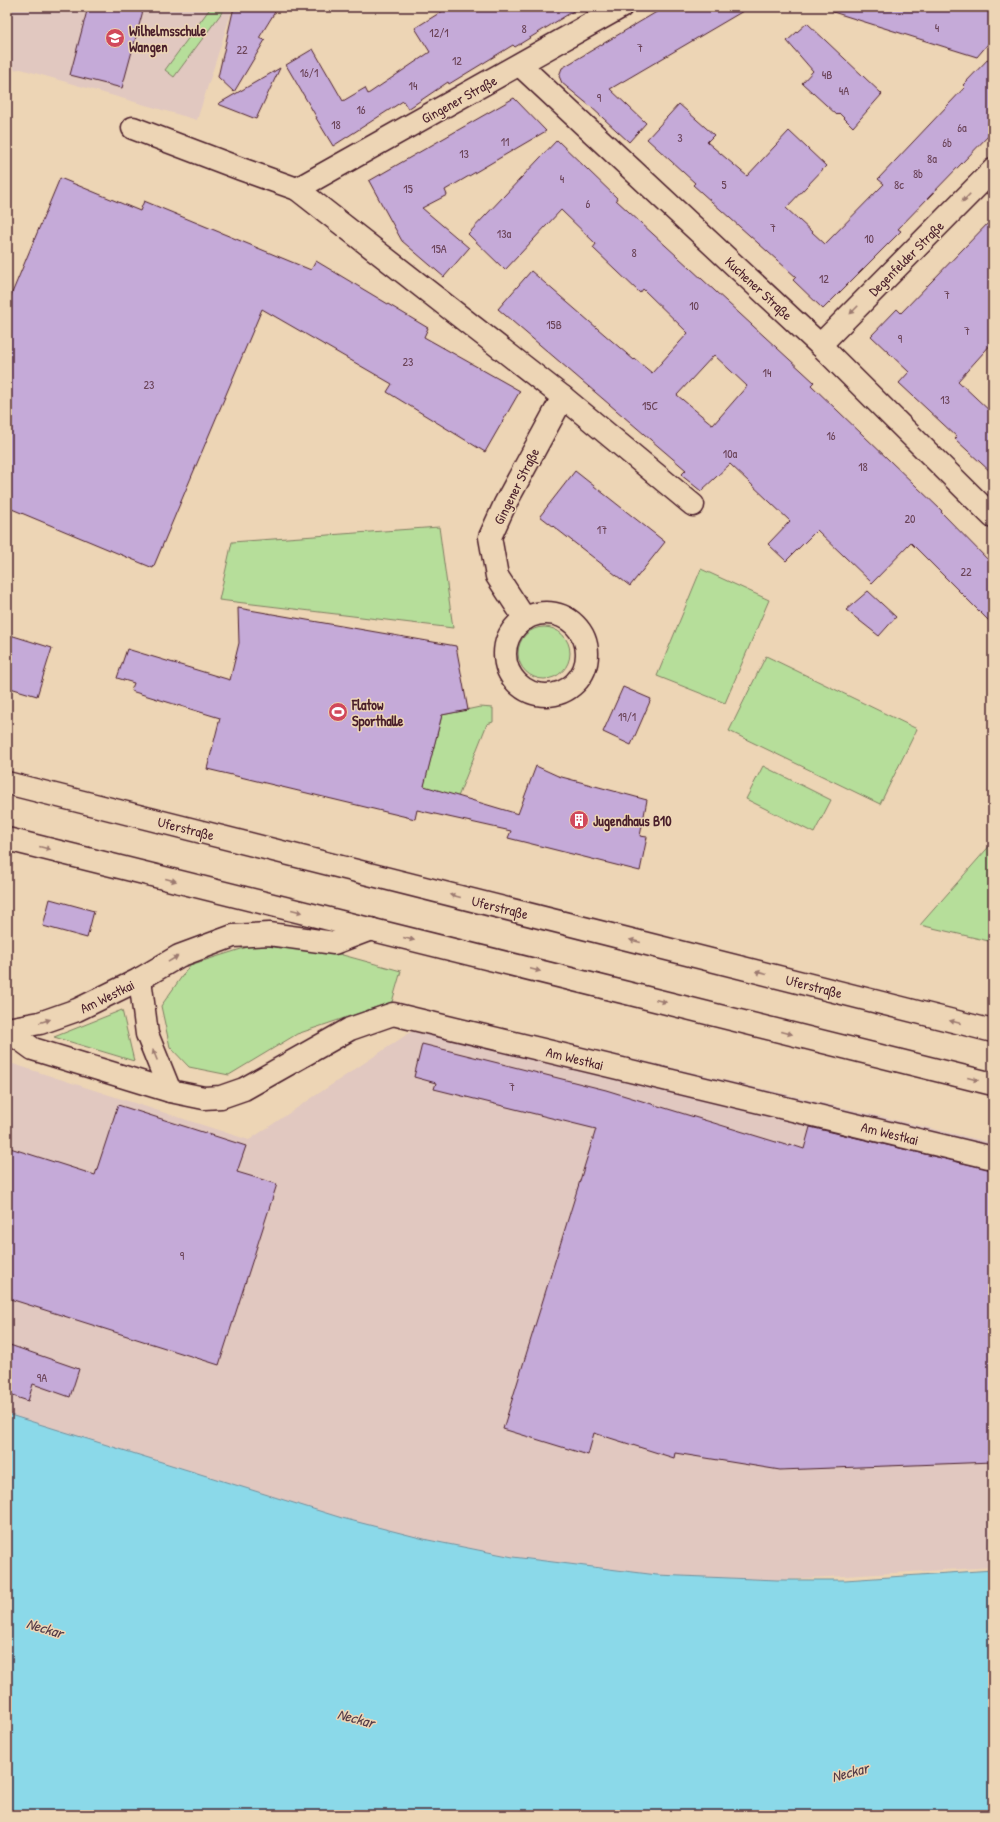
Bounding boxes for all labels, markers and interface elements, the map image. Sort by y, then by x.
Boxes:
house number: 4 [935,19,940,36]
house number: 8 [521,20,527,37]
place label: Wilhelmsschule Wangen [129,21,207,58]
house number: 12/1 [429,24,449,41]
school or university icon: Wilhelmsschule Wangen [104,27,126,49]
house number: 7 [637,39,643,56]
house number: 22 [236,41,248,58]
house number: 12 [452,52,462,69]
house number: 16/1 [300,64,318,81]
house number: 4B [822,66,832,83]
street label: Gingener Straße [418,70,501,128]
house number: 14 [409,77,418,94]
house number: 4A [839,82,849,99]
house number: 9 [597,89,602,106]
house number: 16 [356,101,366,118]
house number: 18 [331,116,341,133]
house number: 6a [957,119,967,136]
house number: 3 [677,129,683,146]
house number: 11 [501,133,509,150]
house number: 6b [942,134,952,151]
house number: 13 [459,145,469,162]
house number: 8a [927,150,937,167]
house number: 8b [913,165,923,182]
house number: 4 [560,170,565,187]
house number: 5 [721,176,727,193]
house number: 8c [894,176,904,193]
house number: 15 [403,180,413,197]
one-way arrow [961,193,970,203]
house number: 6 [586,195,591,212]
street label: Degenfelder Straße [864,216,949,301]
house number: 7 [770,219,776,236]
house number: 13a [497,225,512,242]
house number: 10 [864,230,874,247]
house number: 15A [431,240,447,257]
house number: 8 [631,244,637,261]
street label: Kuchener Straße [721,252,797,325]
house number: 12 [819,270,829,287]
house number: 7 [944,286,950,303]
house number: 10 [689,297,699,314]
one-way arrow [849,305,859,315]
house number: 15B [546,316,562,333]
house number: 7 [964,322,970,339]
house number: 9 [898,330,903,347]
house number: 23 [403,353,414,370]
house number: 14 [763,364,772,381]
house number: 23 [144,376,155,393]
house number: 13 [940,391,950,408]
house number: 15C [642,397,658,414]
house number: 16 [826,427,836,444]
street label: Gingener Straße [489,444,545,528]
house number: 10a [723,445,738,462]
house number: 18 [858,458,868,475]
house number: 20 [905,510,916,527]
house number: 17 [597,521,607,538]
house number: 22 [960,563,972,580]
place label: Flatow Sporthalle [351,695,404,732]
sports icon: Flatow Sporthalle [327,701,349,723]
house number: 19/1 [618,708,636,725]
building icon: Jugendhaus B10 [568,809,590,831]
place label: Jugendhaus B10 [593,811,672,832]
street label: Uferstraße [155,812,217,845]
one-way arrow [39,845,51,851]
one-way arrow [165,877,177,883]
street label: Uferstraße [469,891,531,924]
one-way arrow [449,893,461,899]
one-way arrow [291,908,303,914]
one-way arrow [403,936,415,942]
one-way arrow [629,938,641,944]
one-way arrow [167,956,179,963]
one-way arrow [529,967,541,973]
one-way arrow [755,970,767,976]
street label: Uferstraße [783,970,845,1003]
street label: Am Westkai [77,975,137,1017]
one-way arrow [655,999,667,1005]
one-way arrow [39,1018,51,1024]
one-way arrow [949,1019,961,1025]
one-way arrow [782,1030,794,1036]
street label: Am Westkai [544,1042,606,1074]
one-way arrow [152,1048,158,1060]
one-way arrow [967,1076,979,1082]
house number: 7 [509,1078,515,1095]
street label: Am Westkai [859,1117,921,1149]
house number: 9 [180,1247,185,1264]
house number: 9A [37,1369,47,1386]
water label: Neckar [24,1612,68,1644]
water label: Neckar [335,1703,379,1734]
water label: Neckar [829,1756,873,1787]

